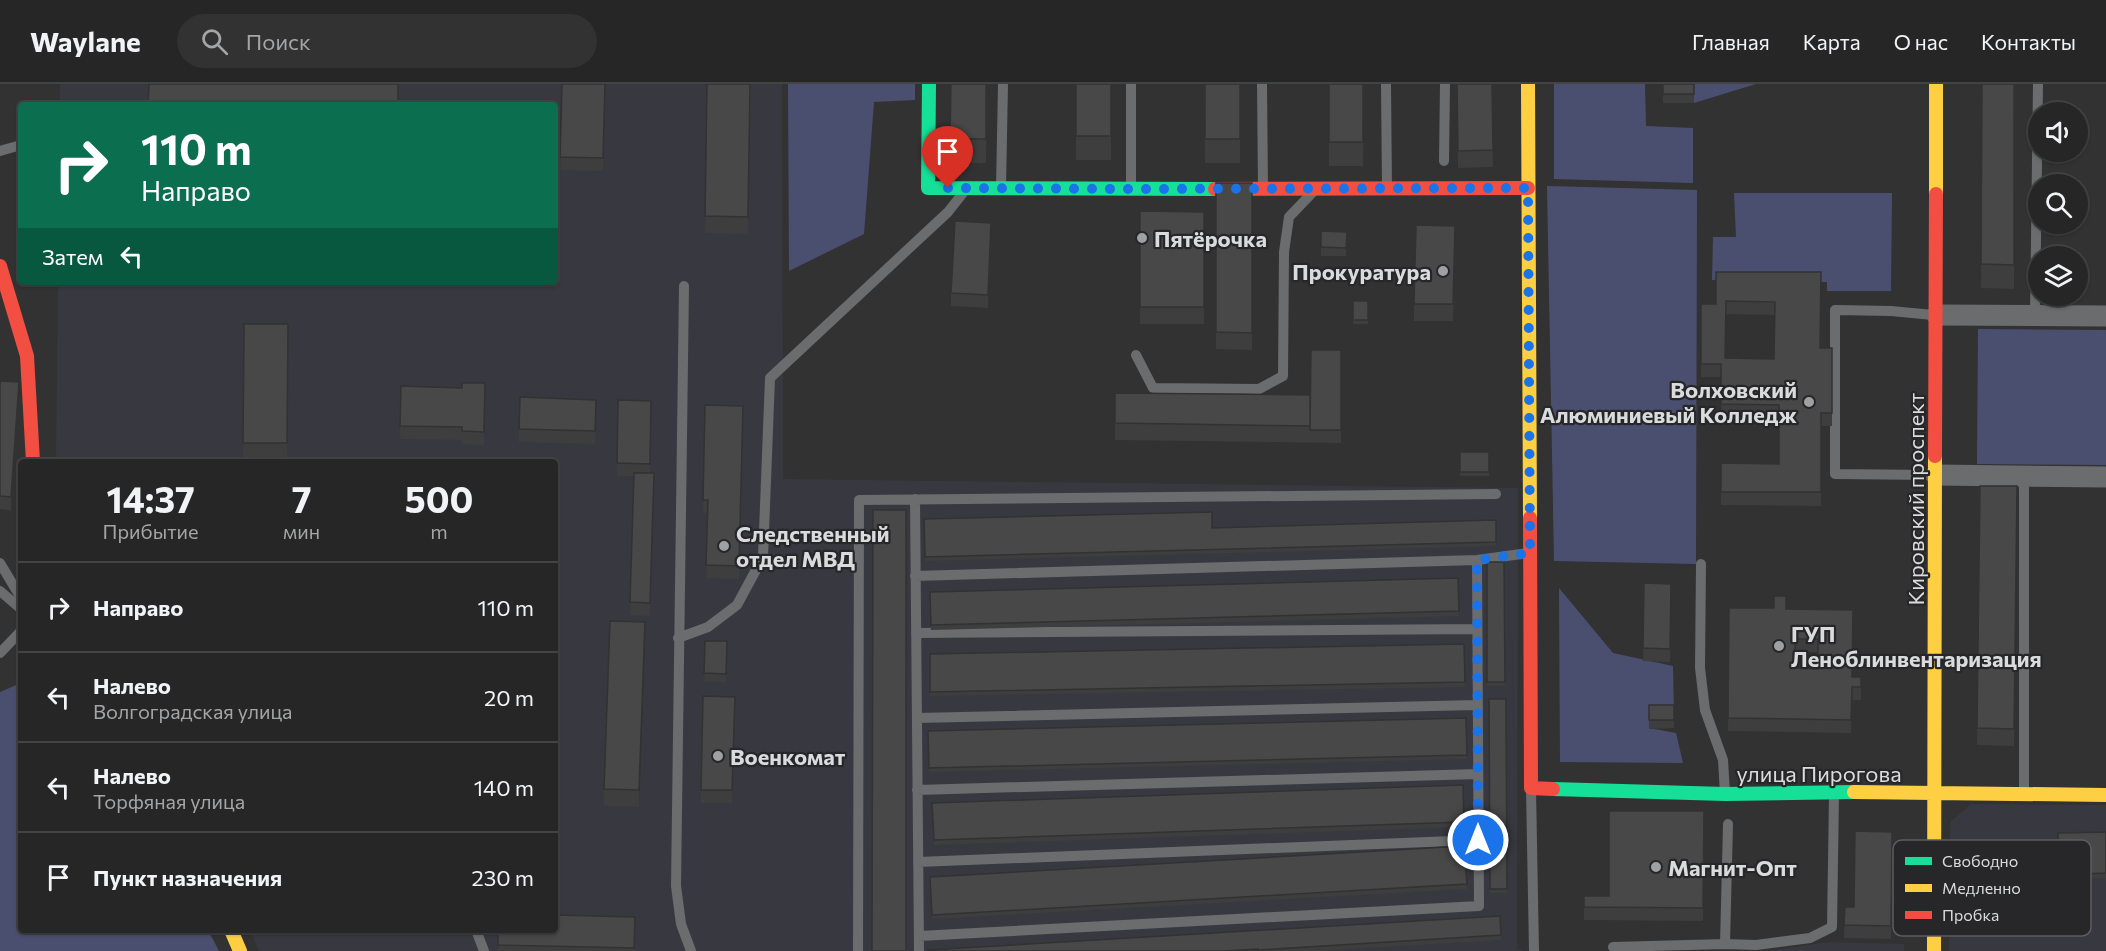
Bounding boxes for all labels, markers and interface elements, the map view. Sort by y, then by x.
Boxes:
search box [177,14,597,68]
text: Waylane [30,24,141,58]
icon: search [198,25,231,58]
text: Поиск [246,28,311,55]
text: Главная [1692,29,1770,54]
text: Карта [1803,29,1861,54]
text: О нас [1894,29,1948,54]
text: Контакты [1981,29,2076,54]
map controls [2028,102,2088,306]
button: sound [2028,102,2088,162]
text: 110 m [141,122,252,174]
icon: right [42,126,120,204]
pin [922,126,973,188]
icon: arrive [931,135,964,168]
text: Направо [141,174,251,207]
button: search [2028,174,2088,234]
place label: Пятёрочка [1154,225,1267,252]
marker: Пятёрочка [1135,231,1149,245]
icon: left [115,240,148,273]
text: Затем [42,243,103,270]
button: layers [2028,246,2088,306]
place label: Прокуратура [1292,258,1431,285]
marker: Прокуратура [1436,264,1450,278]
place label: Волховский Алюминиевый Колледж [1540,376,1797,428]
street label: Кировский проспект [1902,393,1929,605]
marker: Волховский Алюминиевый Колледж [1802,395,1816,409]
text: 14:37 [106,476,195,520]
text: 7 [292,476,312,520]
text: 500 [405,476,474,520]
text: Прибытие [102,519,199,543]
text: мин [283,519,320,543]
text: m [430,519,448,543]
place label: Следственный отдел МВД [736,520,890,572]
marker: Следственный отдел МВД [717,539,731,553]
icon: right [42,591,75,624]
text: Направо [93,594,183,621]
text: 110 m [477,594,534,621]
place label: ГУП Леноблинвентаризация [1791,620,2042,672]
marker: ГУП Леноблинвентаризация [1772,639,1786,653]
text: Налево [93,672,171,699]
icon: left [42,681,75,714]
text: 20 m [484,684,534,711]
text: Волгоградская улица [93,699,292,723]
place label: Военкомат [730,743,846,770]
marker: Военкомат [711,749,725,763]
street label: улица Пирогова [1736,760,1902,787]
text: Налево [93,762,171,789]
icon: left [42,771,75,804]
text: 140 m [474,774,534,801]
text: Торфяная улица [93,789,245,813]
position arrow [1446,808,1510,872]
legend [1893,840,2091,936]
text: Свободно [1942,851,2018,870]
place label: Магнит-Опт [1668,854,1797,881]
marker: Магнит-Опт [1649,860,1663,874]
icon: arrive [42,861,75,894]
text: Пункт назначения [93,864,282,891]
text: 230 m [471,864,534,891]
text: Медленно [1942,878,2021,897]
text: Пробка [1942,905,1999,924]

